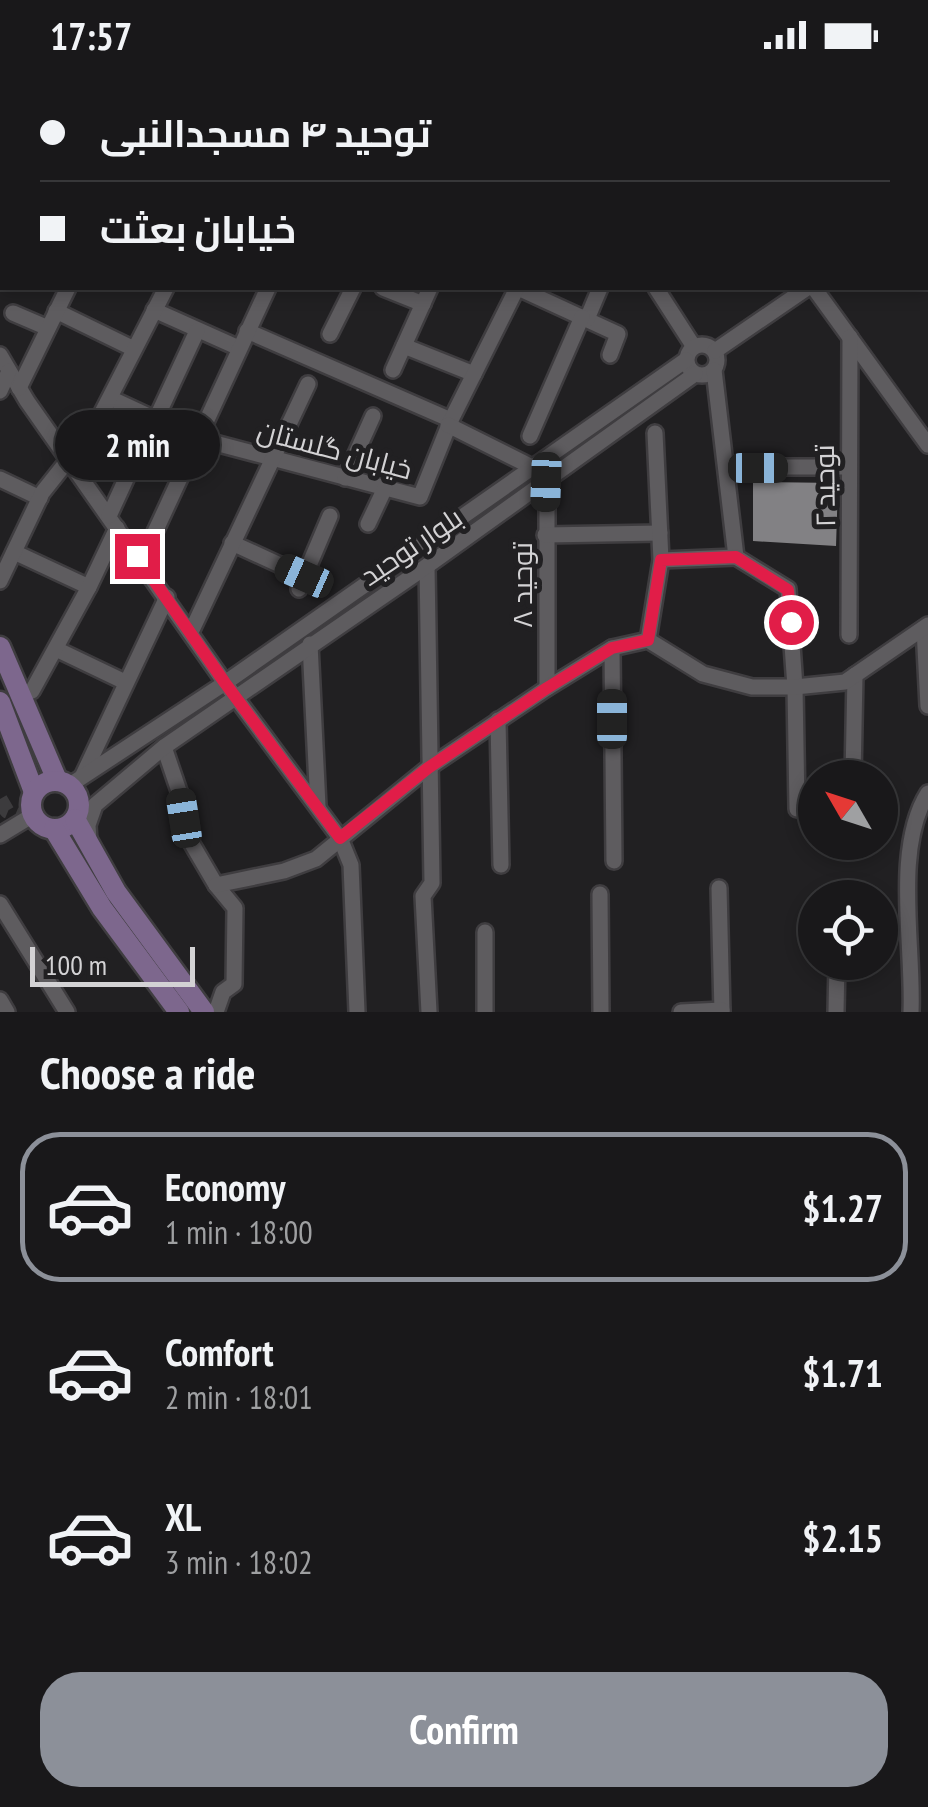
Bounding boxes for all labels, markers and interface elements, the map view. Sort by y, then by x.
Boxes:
text: 17:57 [50,11,132,60]
text: توحید ۴ مسجدالنبی [100,108,431,157]
text: خیابان بعثت [100,204,296,253]
callout: 2 min [54,411,220,481]
street label: خیابان گلستان [253,411,417,487]
text: 2 min [105,424,170,466]
street label: توحید ۲ [805,444,843,528]
car [530,451,562,513]
car [728,453,788,483]
street label: بلوار توحید [353,498,469,594]
route end [115,534,160,579]
street label: توحید ۸ [503,542,540,628]
car [270,550,338,602]
route start [769,600,814,645]
car [597,689,627,749]
north arrow [798,760,898,860]
map controls [798,760,898,980]
car [164,786,204,850]
button: locate [798,880,898,980]
scale bar [30,942,195,986]
text: 100 m [45,946,107,983]
text: Choose a ride [40,1043,255,1101]
icon: car [45,1162,135,1252]
text: Economy [165,1162,285,1211]
text: $1.27 [802,1183,883,1232]
text: 1 min · 18:00 [165,1211,313,1253]
icon: car [45,1327,135,1417]
text: Comfort [165,1327,274,1376]
text: $1.71 [802,1348,883,1397]
text: 2 min · 18:01 [165,1376,313,1418]
icon: car [45,1492,135,1582]
text: XL [165,1492,201,1541]
text: $2.15 [802,1513,883,1562]
text: 3 min · 18:02 [165,1541,313,1583]
button: Confirm [40,1672,888,1787]

